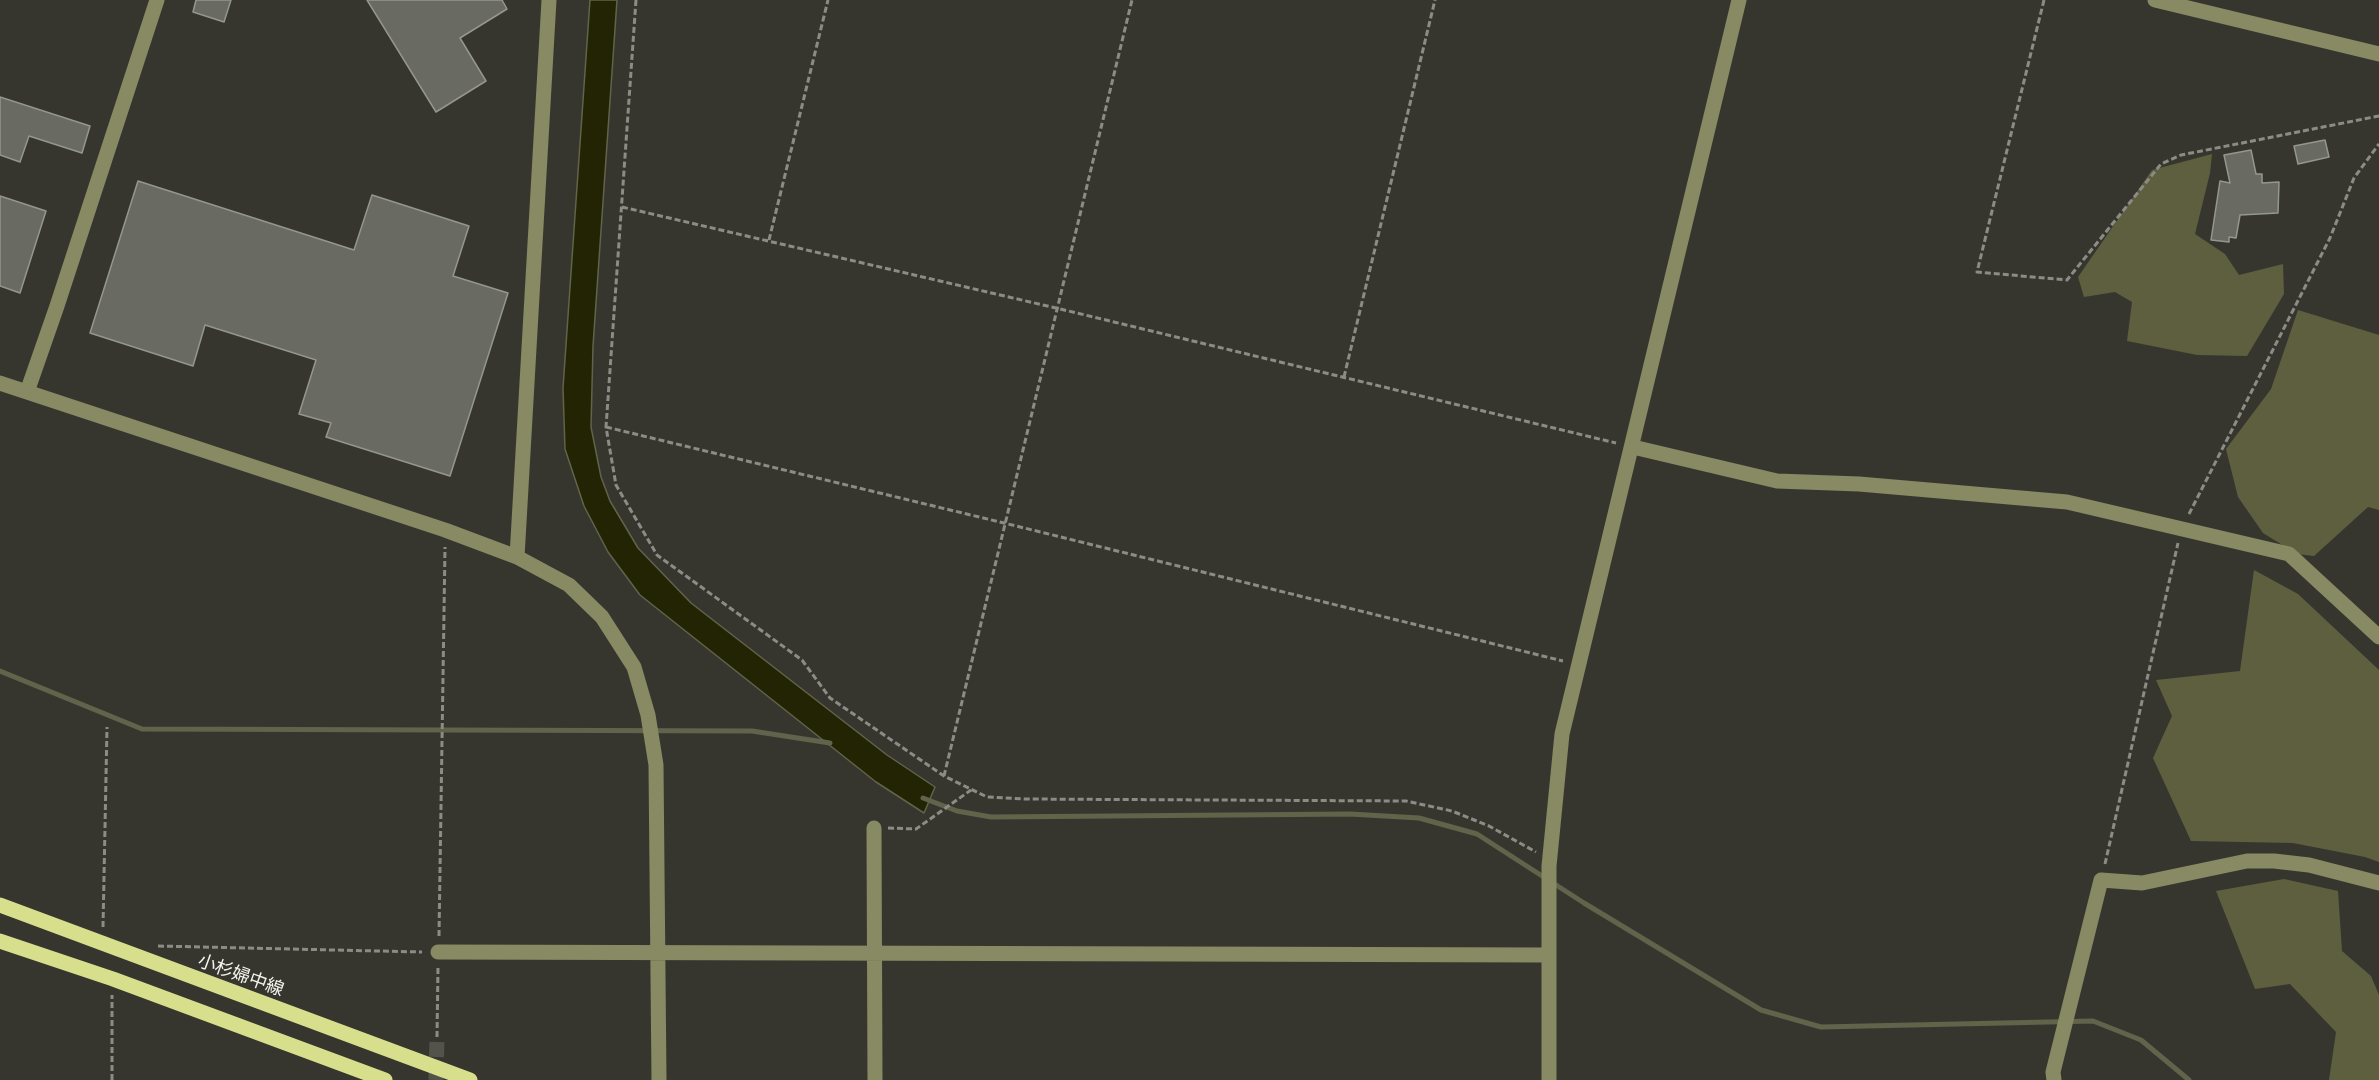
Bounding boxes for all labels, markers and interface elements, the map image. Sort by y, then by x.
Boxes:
street label: 小杉婦中線 [195,949,287,1001]

